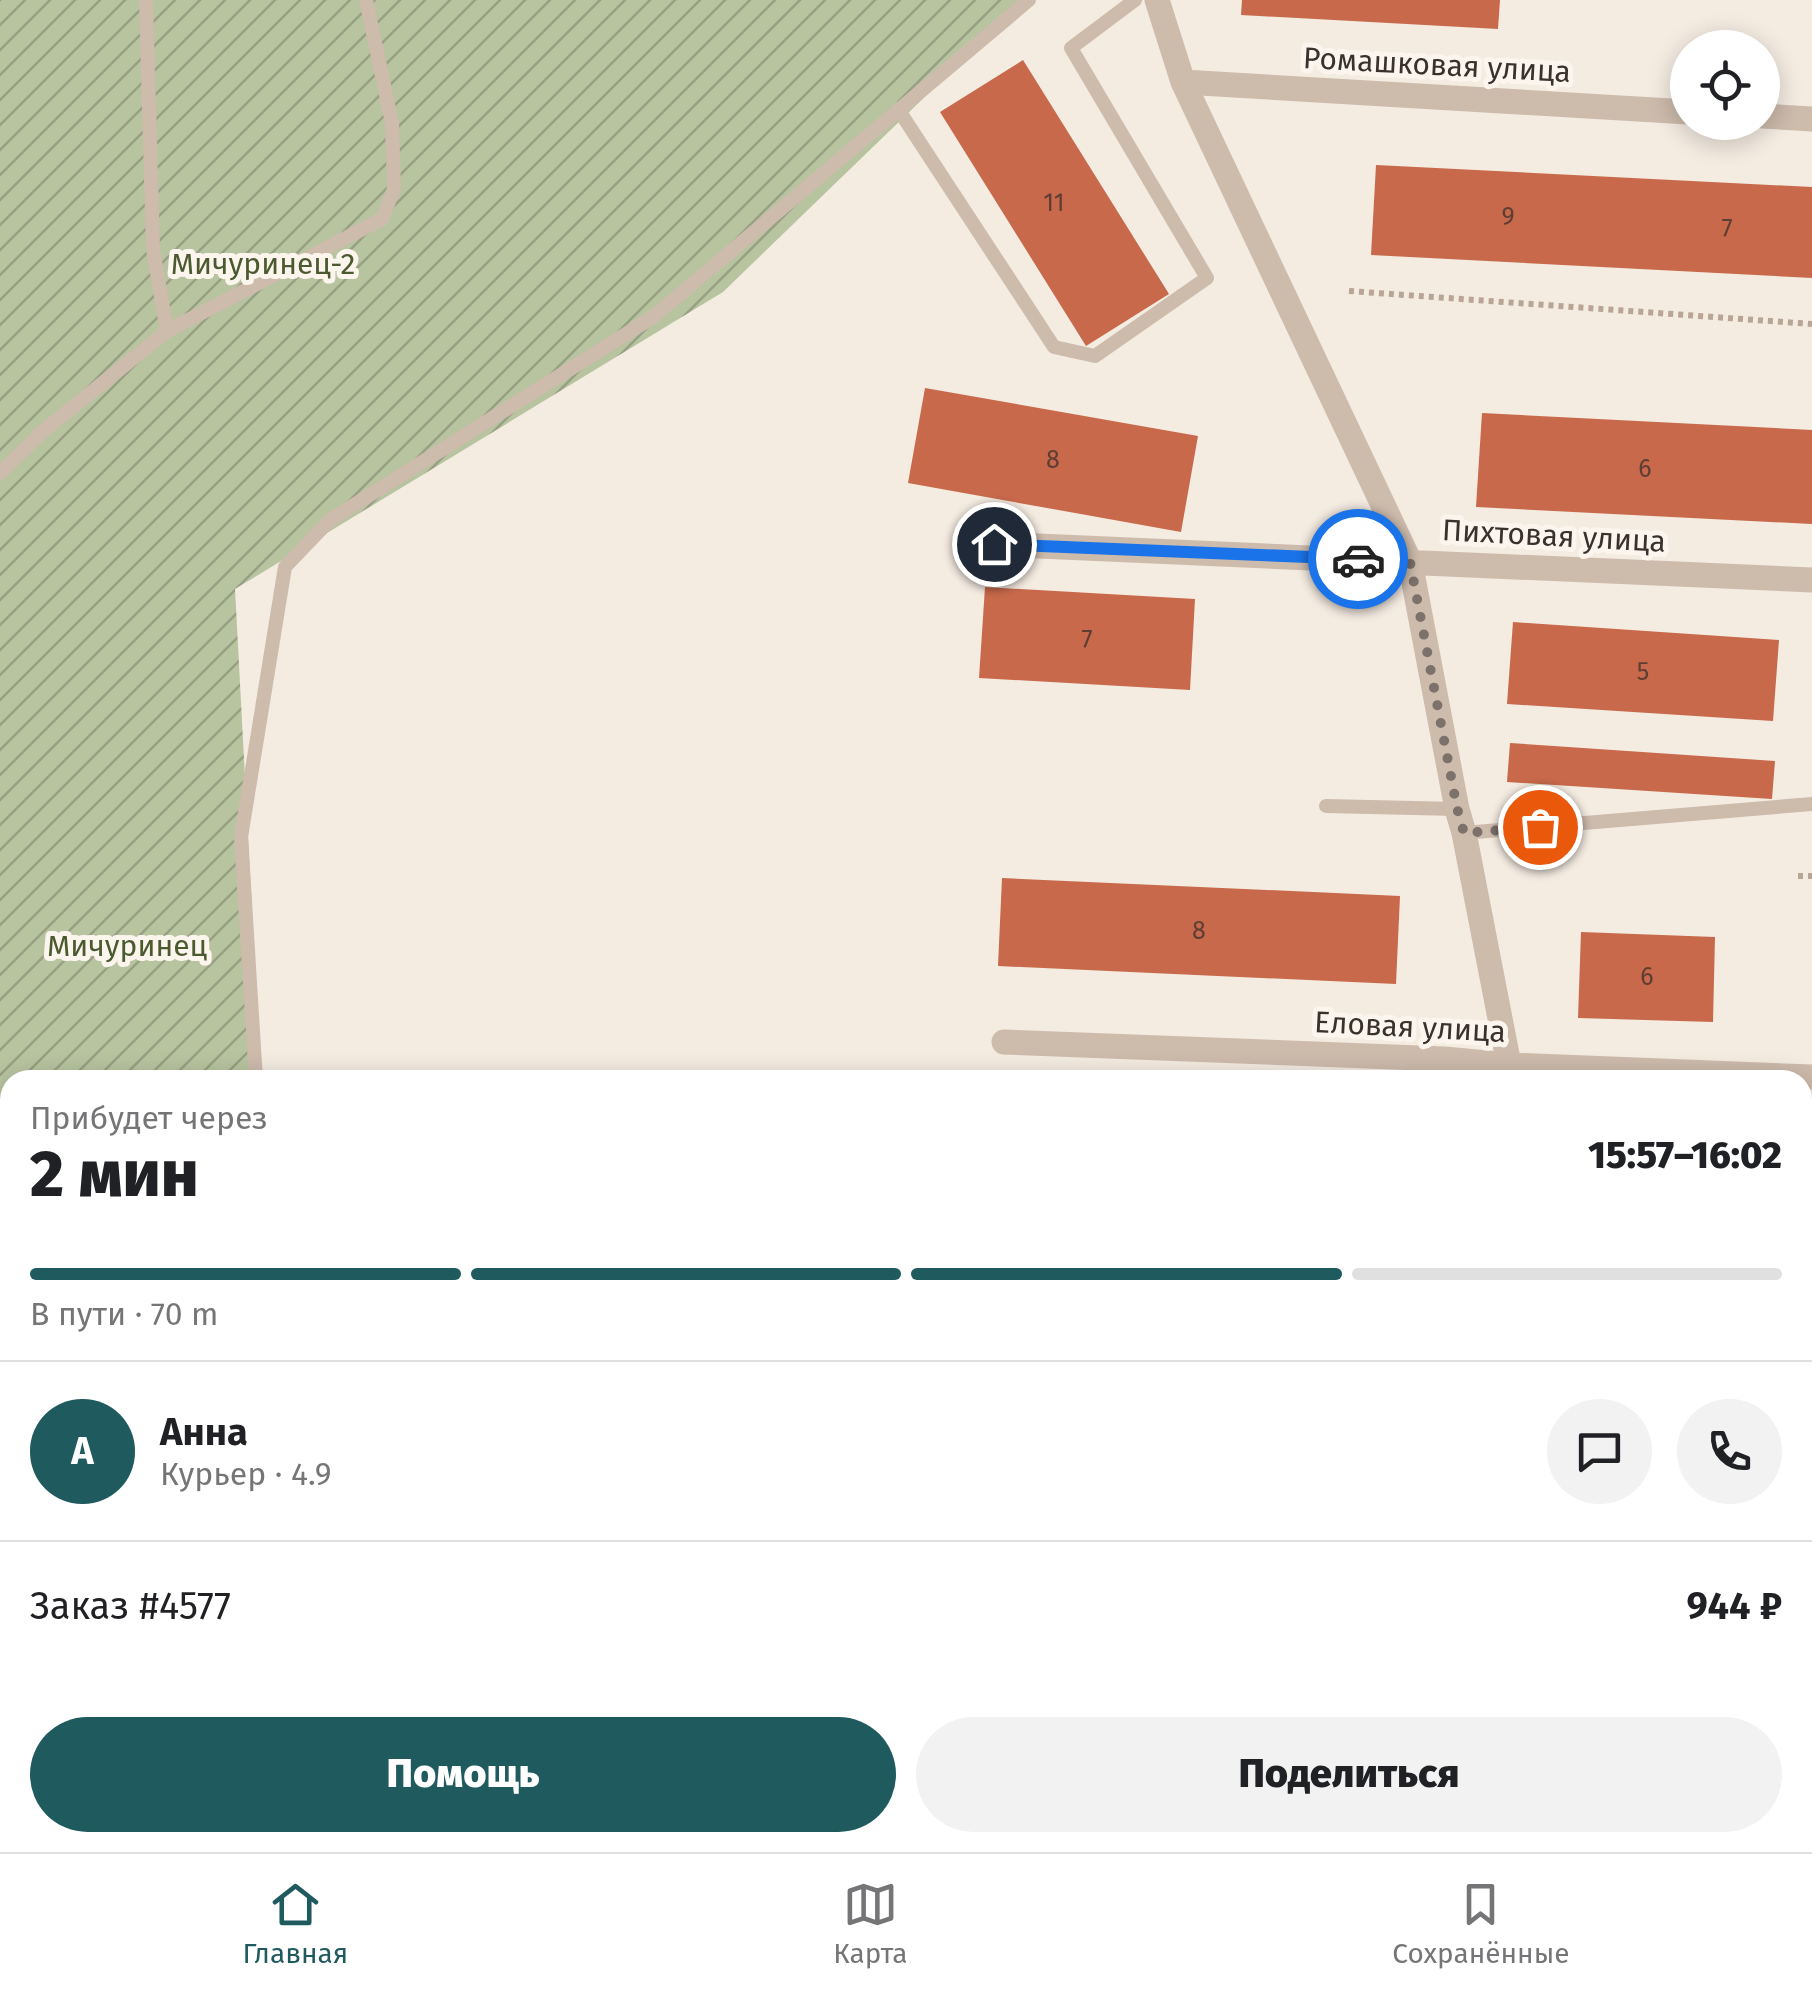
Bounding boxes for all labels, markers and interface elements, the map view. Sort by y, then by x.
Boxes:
map controls [1670,30,1780,140]
button: locate [1670,30,1780,140]
street label: Ромашковая улица [1302,40,1572,90]
house number: 11 [1043,188,1065,218]
house number: 9 [1501,202,1515,232]
house number: 7 [1721,213,1733,243]
park label: Мичуринец-2 [171,246,355,282]
house number: 8 [1046,445,1060,475]
house number: 6 [1638,454,1652,484]
pin [952,502,1037,587]
courier [1308,509,1408,609]
street label: Пихтовая улица [1441,512,1667,560]
icon: home [967,517,1022,572]
icon: car [1331,532,1386,587]
house number: 7 [1081,624,1093,654]
house number: 5 [1637,657,1649,687]
pin [1498,785,1583,870]
icon: bag [1513,800,1568,855]
house number: 8 [1192,916,1206,946]
park label: Мичуринец [47,928,208,964]
house number: 6 [1640,962,1654,992]
street label: Еловая улица [1313,1004,1507,1050]
text: Прибудет через [30,1099,268,1137]
text: 15:57–16:02 [1588,1132,1782,1178]
text: 2 мин [30,1135,199,1213]
text: В пути · 70 m [30,1295,218,1333]
button: chat [1547,1399,1652,1504]
button: phone [1677,1399,1782,1504]
text: Анна [160,1409,248,1455]
text: А [71,1428,94,1474]
text: Курьер · 4.9 [160,1455,332,1493]
text: Заказ #4577 [30,1583,231,1629]
text: 944 ₽ [1687,1583,1782,1629]
button: Помощь [30,1717,896,1832]
button: Поделиться [916,1717,1782,1832]
tab: Главная [242,1877,348,1970]
tab: Карта [833,1877,907,1970]
tab: Сохранённые [1392,1877,1570,1970]

